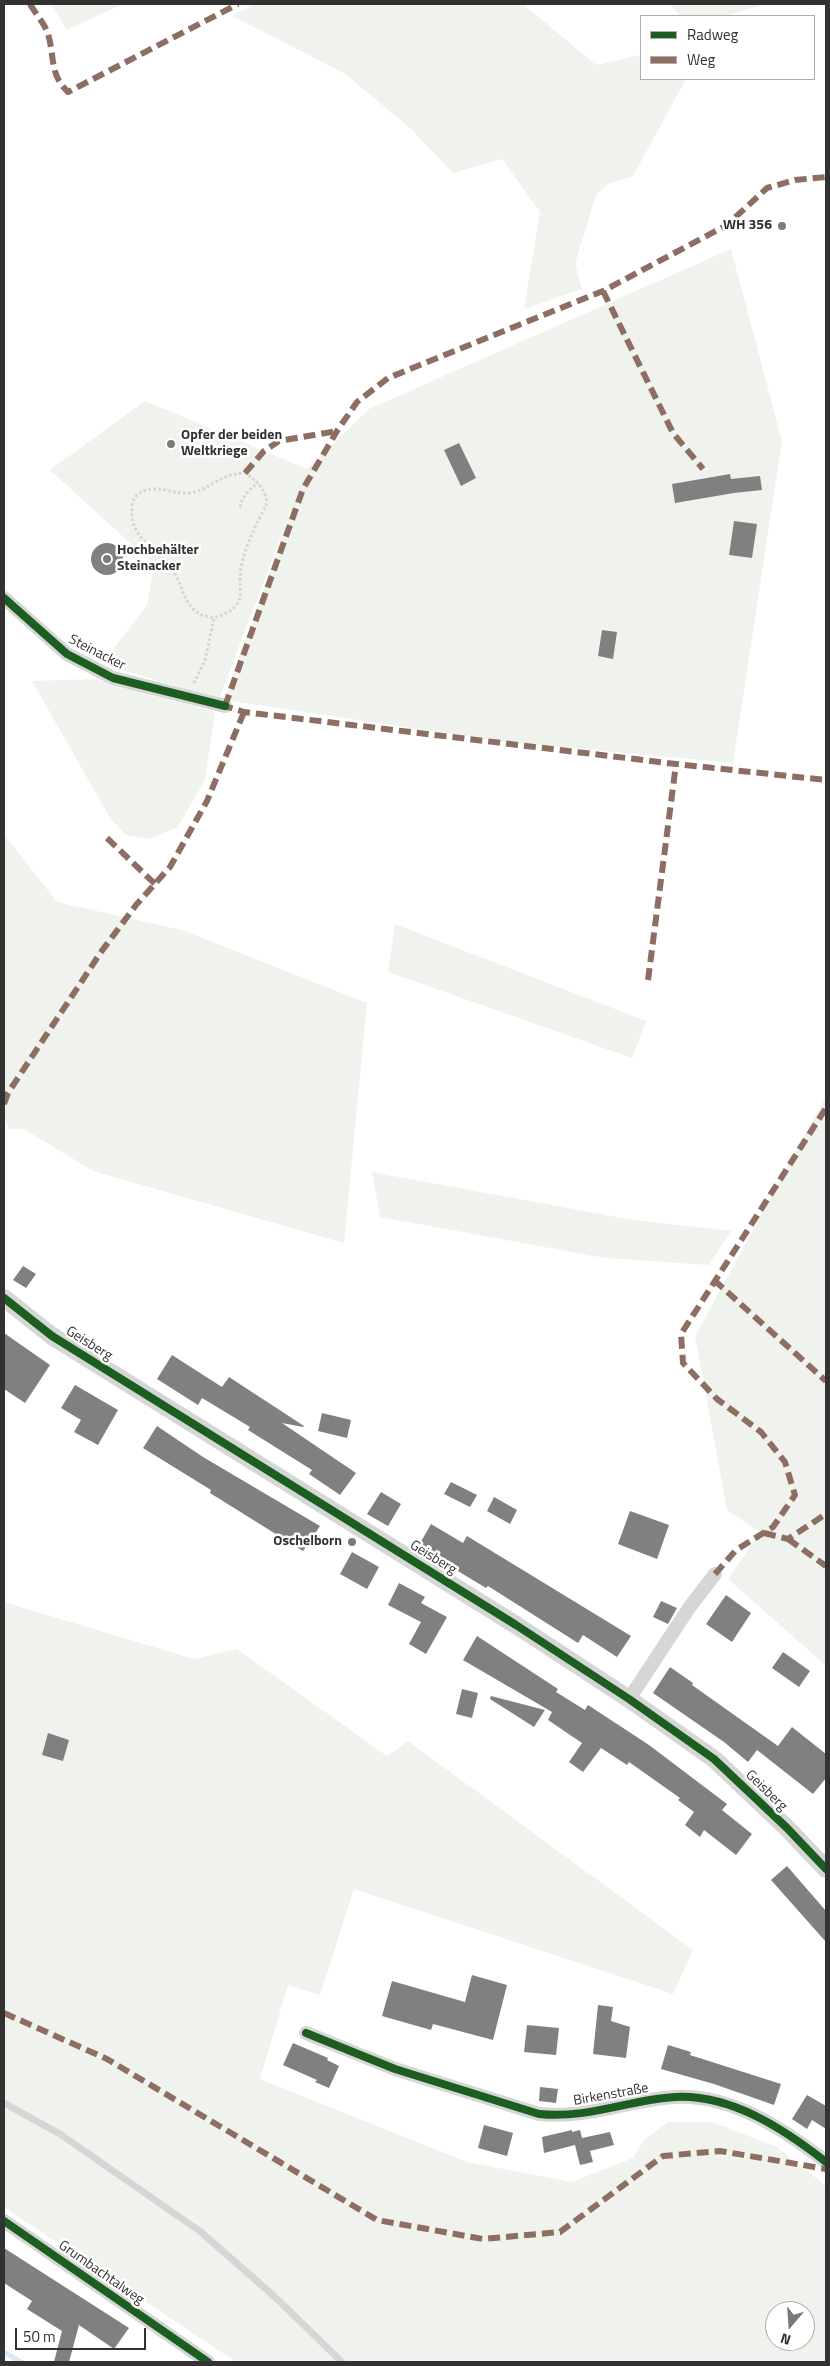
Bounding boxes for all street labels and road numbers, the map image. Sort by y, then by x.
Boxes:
street label: Steinacker [66,632,128,674]
street label: Geisberg [63,1323,115,1365]
street label: Geisberg [407,1537,459,1579]
street label: Geisberg [742,1767,790,1815]
street label: Birkenstraße [572,2080,650,2110]
street label: Grumbachtalweg [55,2237,147,2309]

